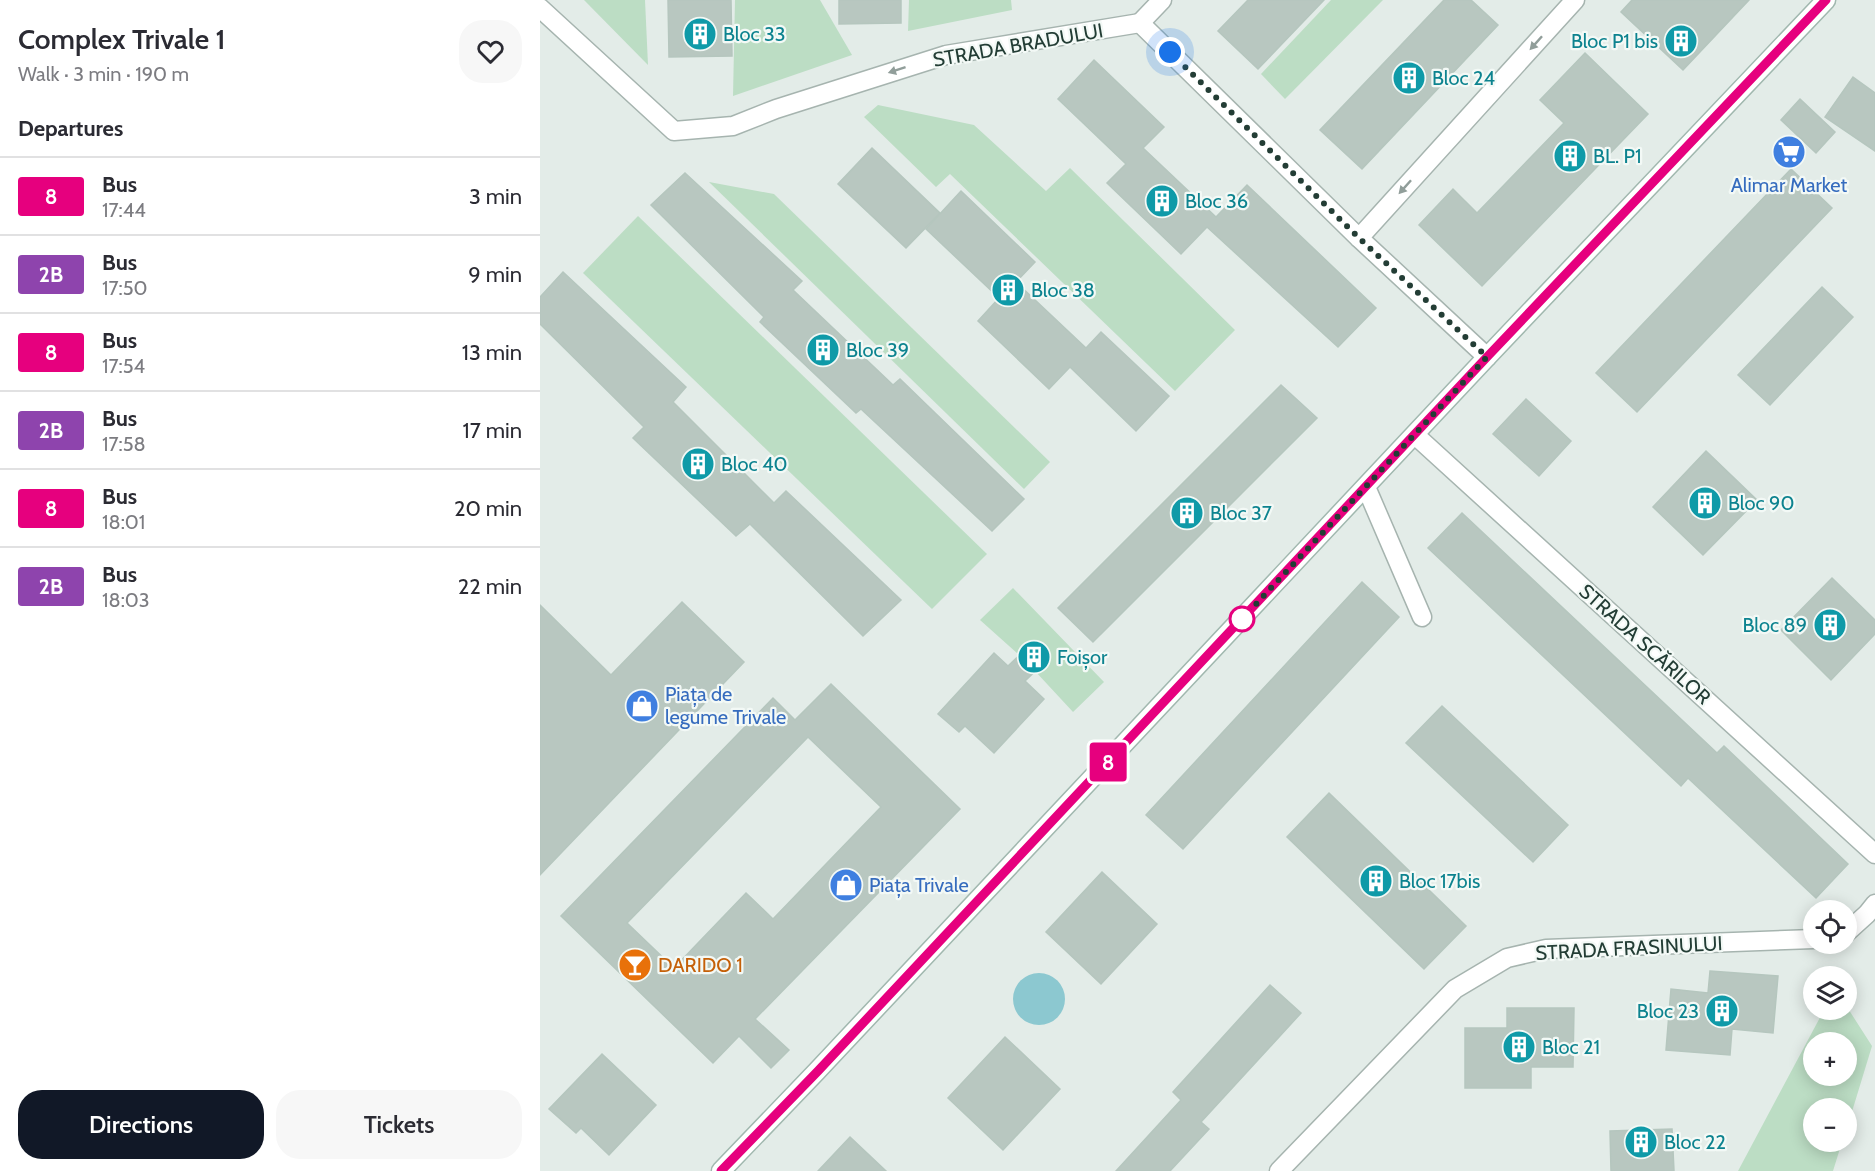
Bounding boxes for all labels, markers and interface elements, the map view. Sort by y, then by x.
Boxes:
building icon: Bloc 33 [682,16,718,52]
street label: STRADA BRADULUI [931,18,1105,72]
button: heart [459,20,522,83]
text: Complex Trivale 1 [18,22,225,56]
place label: Bloc 33 [723,22,786,46]
building icon: Bloc P1 bis [1663,23,1699,59]
place label: Bloc P1 bis [1571,29,1658,53]
one-way arrow [1529,36,1543,51]
your location [1155,37,1185,67]
building icon: Bloc 24 [1391,60,1427,96]
text: Walk · 3 min · 190 m [18,62,189,86]
one-way arrow [888,66,906,76]
place label: Bloc 24 [1432,66,1495,90]
text: Departures [18,115,123,142]
supermarket icon: Alimar Market [1771,134,1807,170]
building icon: BL. P1 [1552,138,1588,174]
place label: BL. P1 [1593,144,1642,168]
text: Bus [102,171,137,198]
place label: Alimar Market [1731,173,1848,197]
one-way arrow [1398,180,1412,195]
text: 3 min [469,183,522,210]
building icon: Bloc 36 [1144,183,1180,219]
text: 8 [45,184,57,209]
place label: Bloc 36 [1185,189,1248,213]
text: 17:44 [102,198,146,222]
text: Bus [102,249,137,276]
text: 9 min [468,261,522,288]
text: 2B [39,262,63,287]
building icon: Bloc 38 [990,272,1026,308]
text: 17:50 [102,276,148,300]
place label: Bloc 38 [1031,278,1095,302]
text: Bus [102,327,137,354]
building icon: Bloc 39 [805,332,841,368]
place label: Bloc 39 [846,338,909,362]
text: 13 min [462,339,522,366]
text: 8 [45,340,57,365]
text: 17:54 [102,354,145,378]
text: Bus [102,405,137,432]
text: 17 min [463,417,522,444]
text: 2B [39,418,63,443]
text: 17:58 [102,432,146,456]
building icon: Bloc 40 [680,446,716,482]
place label: Bloc 40 [721,452,788,476]
text: Bus [102,483,137,510]
building icon: Bloc 90 [1687,485,1723,521]
place label: Bloc 90 [1728,491,1794,515]
text: 20 min [454,495,522,522]
building icon: Bloc 37 [1169,495,1205,531]
text: 8 [45,496,57,521]
place label: Bloc 37 [1210,501,1272,525]
text: 18:01 [102,510,145,534]
text: Bus [102,561,137,588]
text: 22 min [458,573,522,600]
text: 2B [39,574,63,599]
street label: STRADA SCĂRILOR [1574,579,1716,709]
text: 18:03 [102,588,150,612]
unlabelled marker [1229,606,1255,632]
building icon: Bloc 89 [1812,607,1848,643]
place label: Bloc 89 [1743,613,1807,637]
building icon: Foișor [1016,639,1052,675]
place label: Foișor [1057,645,1108,670]
place label: Piața de legume Trivale [665,682,786,729]
shop icon: Piața de legume Trivale [624,688,660,724]
line badge: 8 [1088,742,1128,782]
text: 8 [1102,750,1114,775]
building icon: Bloc 17bis [1358,863,1394,899]
shop icon: Piața Trivale [828,867,864,903]
place label: Bloc 17bis [1399,869,1480,893]
place label: Piața Trivale [869,873,969,898]
map controls [1803,900,1857,1152]
button: locate [1803,900,1857,954]
street label: STRADA FRASINULUI [1535,931,1723,965]
bar icon: DARIDO 1 [617,947,653,983]
place label: DARIDO 1 [658,953,743,977]
button: layers [1803,966,1857,1020]
building icon: Bloc 23 [1704,993,1740,1029]
place label: Bloc 23 [1637,999,1699,1023]
building icon: Bloc 21 [1501,1029,1537,1065]
button: + [1803,1032,1857,1086]
place label: Bloc 21 [1542,1035,1600,1059]
button: Directions [18,1090,264,1159]
button: Tickets [276,1090,522,1159]
button: − [1803,1098,1857,1152]
building icon: Bloc 22 [1623,1124,1659,1160]
place label: Bloc 22 [1664,1130,1726,1154]

